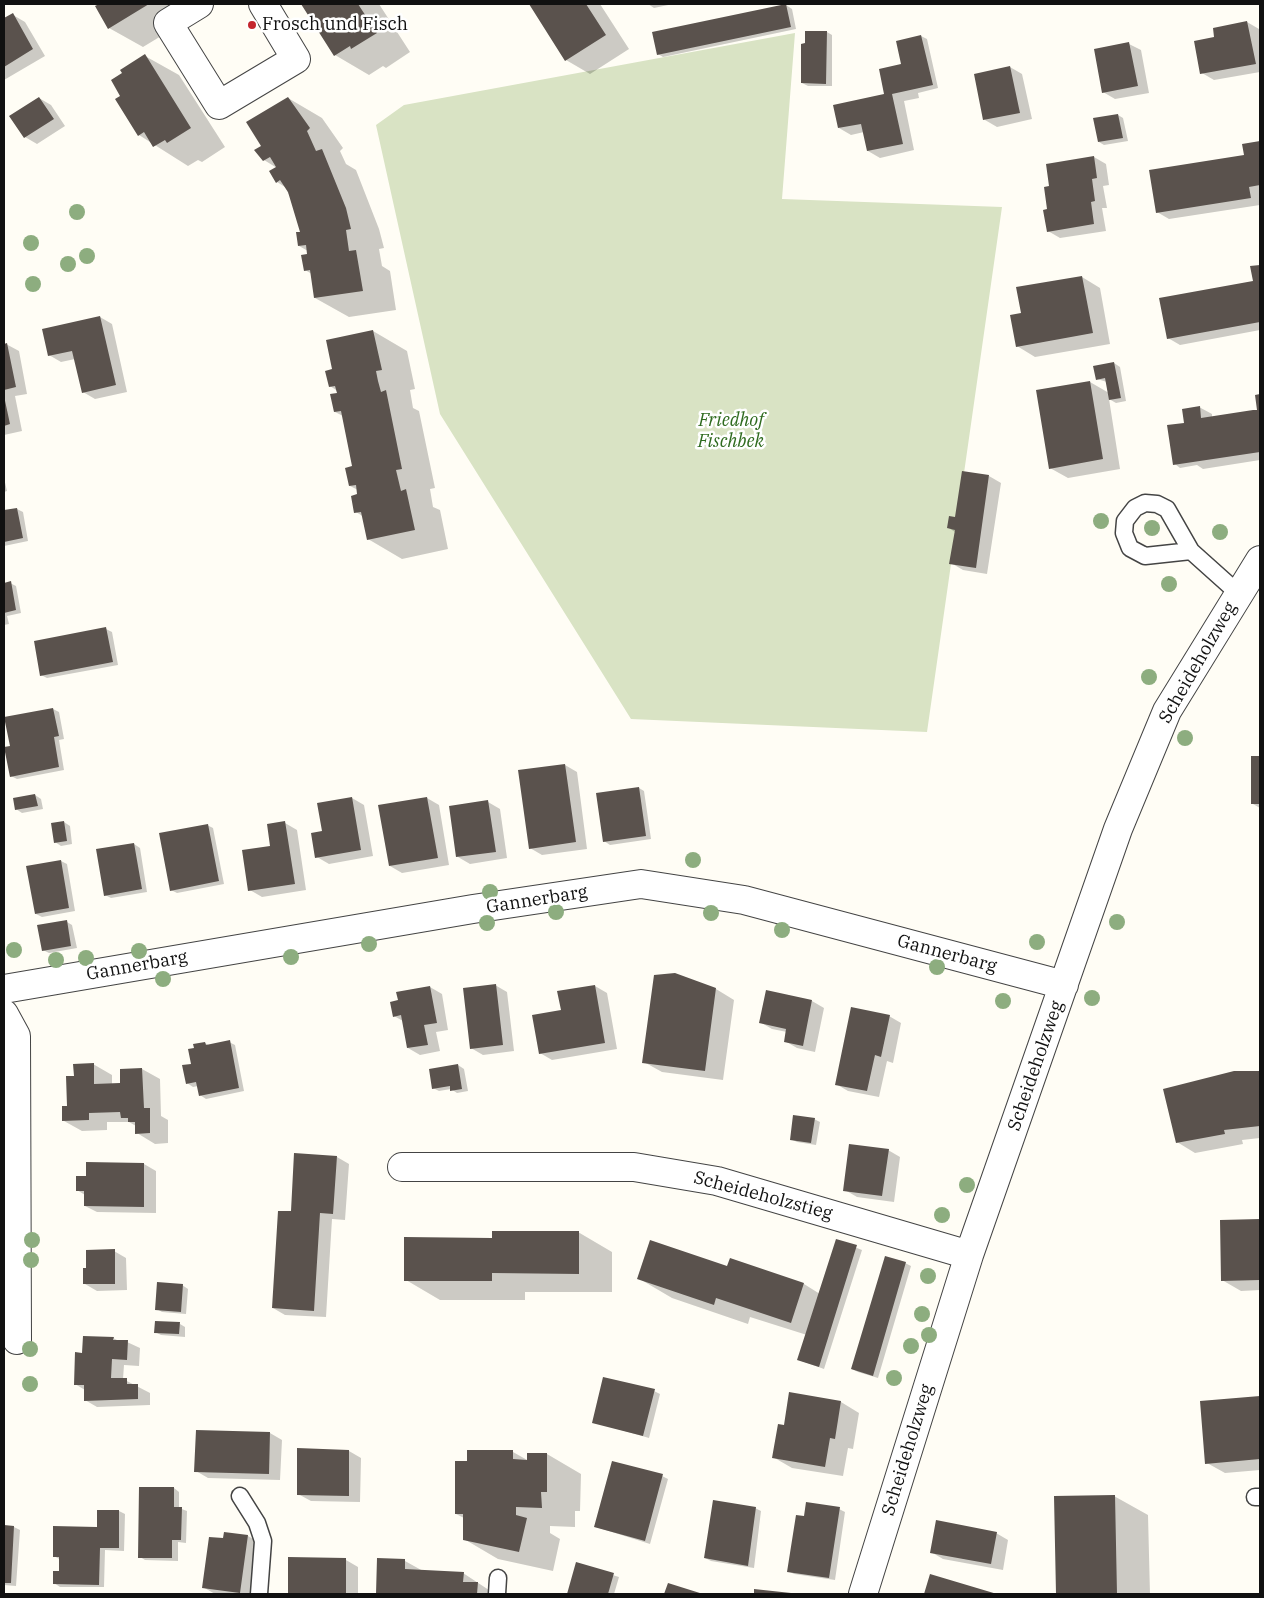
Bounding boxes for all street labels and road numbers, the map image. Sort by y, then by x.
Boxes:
street label: Scheideholzweg [1155,599,1241,727]
street label: Gannerbarg [485,881,589,919]
street label: Gannerbarg [895,930,999,978]
street label: Gannerbarg [85,946,189,986]
street label: Scheideholzweg [1004,998,1068,1134]
street label: Scheideholzstieg [691,1167,835,1225]
street label: Scheideholzweg [878,1382,938,1518]

